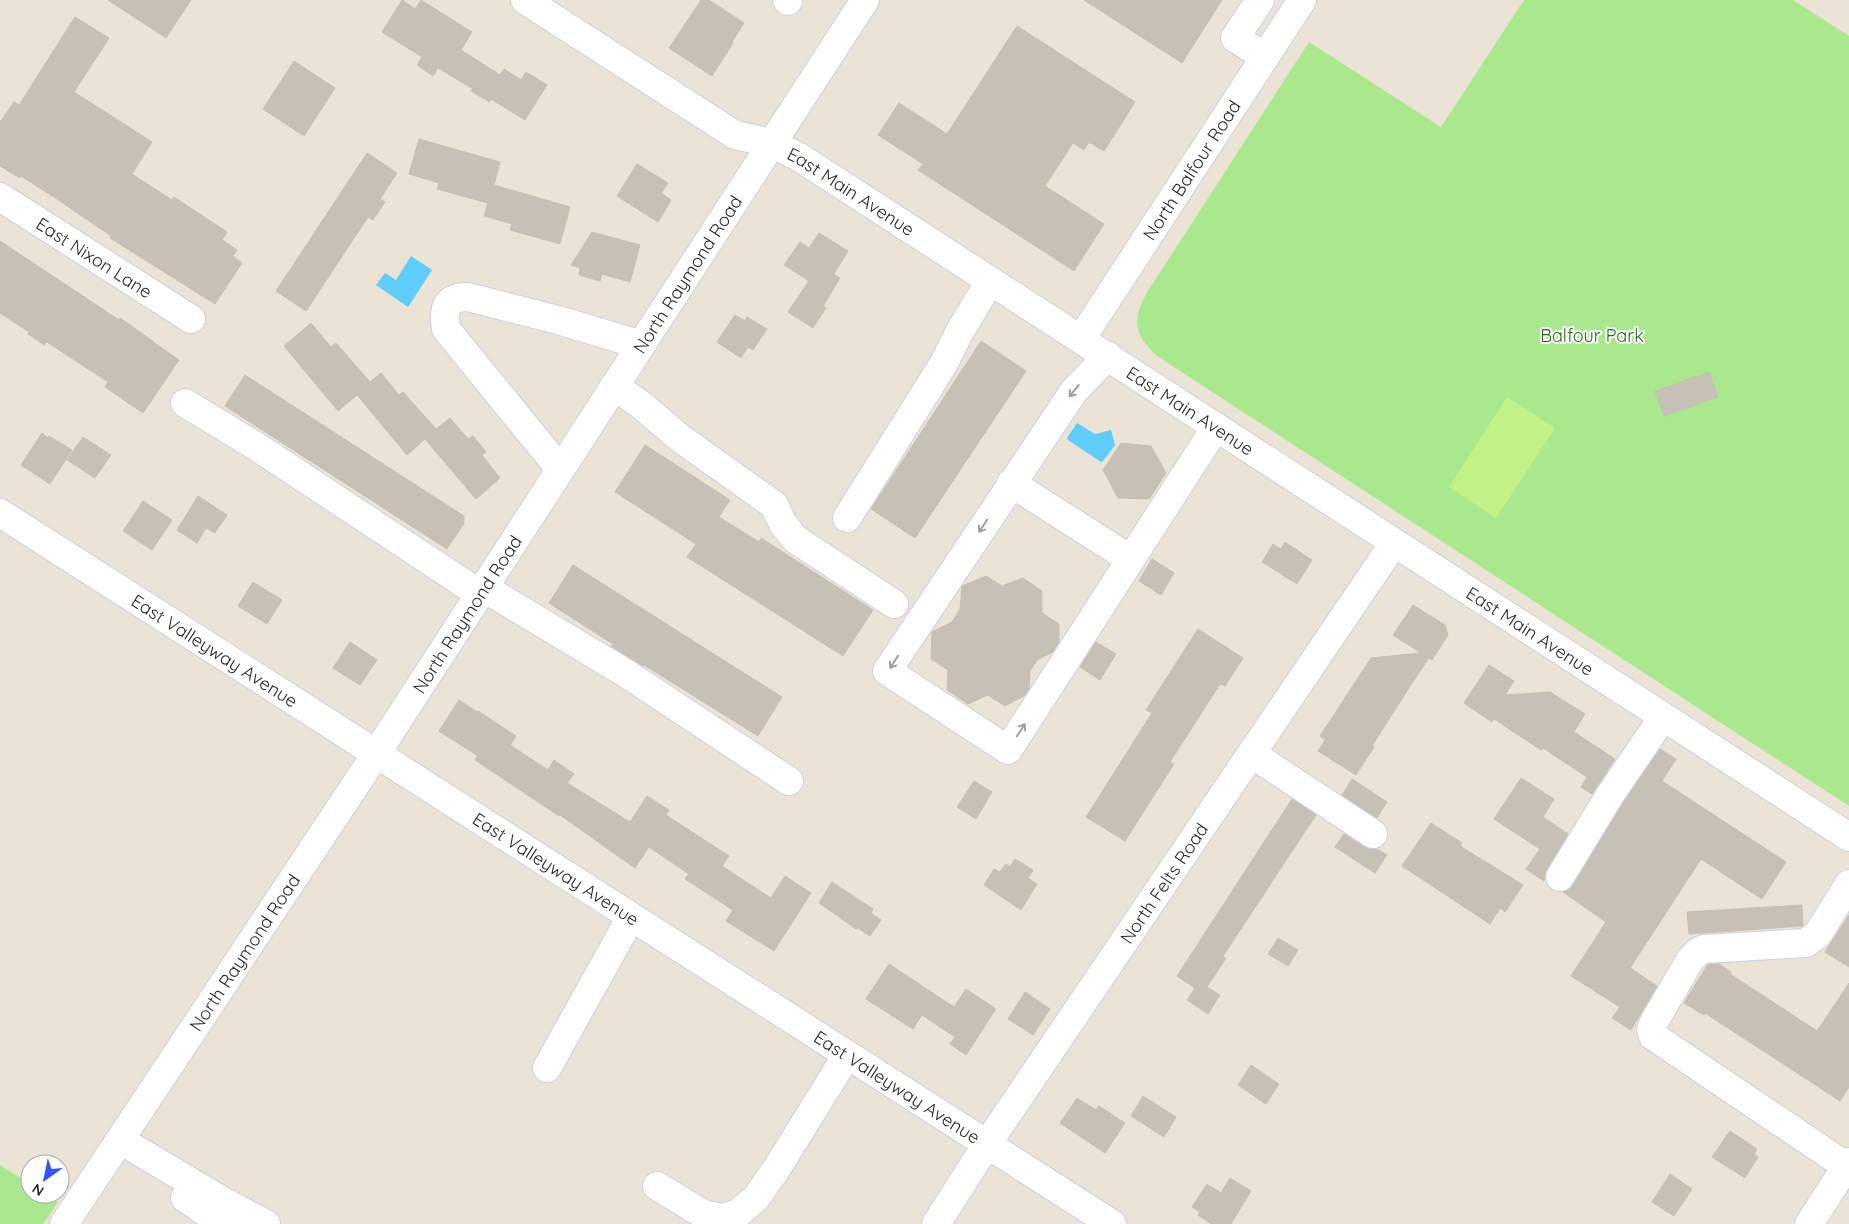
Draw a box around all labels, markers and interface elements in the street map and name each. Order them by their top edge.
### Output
street label: North Balfour Road [1137,95,1245,244]
street label: East Main Avenue [784,142,919,240]
street label: North Raymond Road [628,191,747,358]
street label: East Nixon Lane [32,212,157,303]
park label: Balfour Park [1540,324,1644,347]
street label: East Main Avenue [1122,361,1258,460]
one-way arrow [1069,385,1080,398]
one-way arrow [978,518,988,532]
street label: North Raymond Road [407,531,526,697]
street label: East Main Avenue [1462,581,1598,680]
street label: East Valleyway Avenue [127,589,302,712]
one-way arrow [889,654,899,668]
one-way arrow [1016,723,1026,737]
street label: East Valleyway Avenue [469,807,644,930]
street label: North Felts Road [1115,818,1213,948]
street label: North Raymond Road [184,869,305,1035]
street label: East Valleyway Avenue [810,1025,985,1148]
north arrow [20,1154,70,1204]
text: N [29,1180,47,1200]

